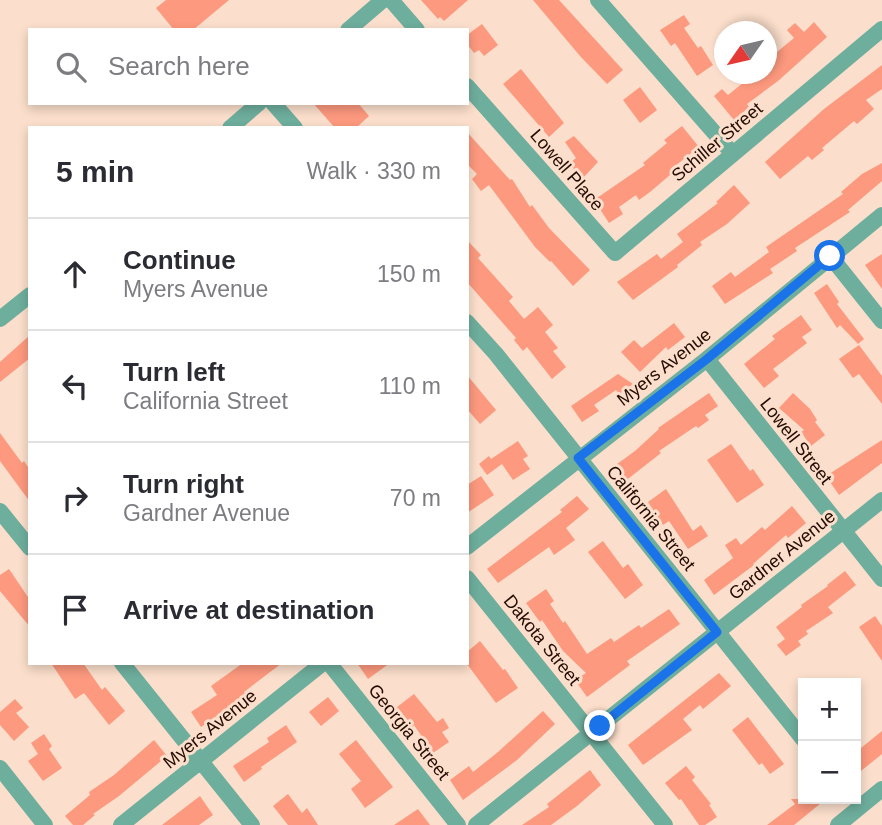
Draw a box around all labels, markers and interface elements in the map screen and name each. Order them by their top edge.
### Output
north arrow [714,21,777,84]
search box [28,28,469,105]
icon: search [52,48,90,86]
text: Search here [108,51,250,81]
street label: Schiller Street [668,98,766,186]
street label: Lowell Place [526,125,608,215]
text: 5 min [56,155,134,188]
text: Walk · 330 m [306,158,441,184]
route start [814,240,845,271]
text: Continue [123,245,236,275]
icon: ahead [56,255,94,293]
text: 150 m [377,261,441,287]
text: Myers Avenue [123,276,268,302]
street label: Myers Avenue [613,324,715,410]
text: Turn left [123,357,225,387]
icon: left [56,367,94,405]
text: 110 m [379,373,441,399]
text: California Street [123,388,288,414]
street label: Lowell Street [756,394,836,488]
street label: California Street [603,462,699,574]
text: Turn right [123,469,244,499]
icon: right [56,479,94,517]
text: 70 m [390,485,441,511]
text: Gardner Avenue [123,500,290,526]
street label: Gardner Avenue [725,506,839,604]
icon: arrive [56,591,94,629]
street label: Dakota Street [500,591,584,689]
text: Arrive at destination [123,595,374,625]
map controls [798,678,861,804]
button: + [798,678,861,741]
street label: Georgia Street [364,680,454,784]
street label: Myers Avenue [160,685,260,773]
route end [584,710,615,741]
button: − [798,741,861,804]

